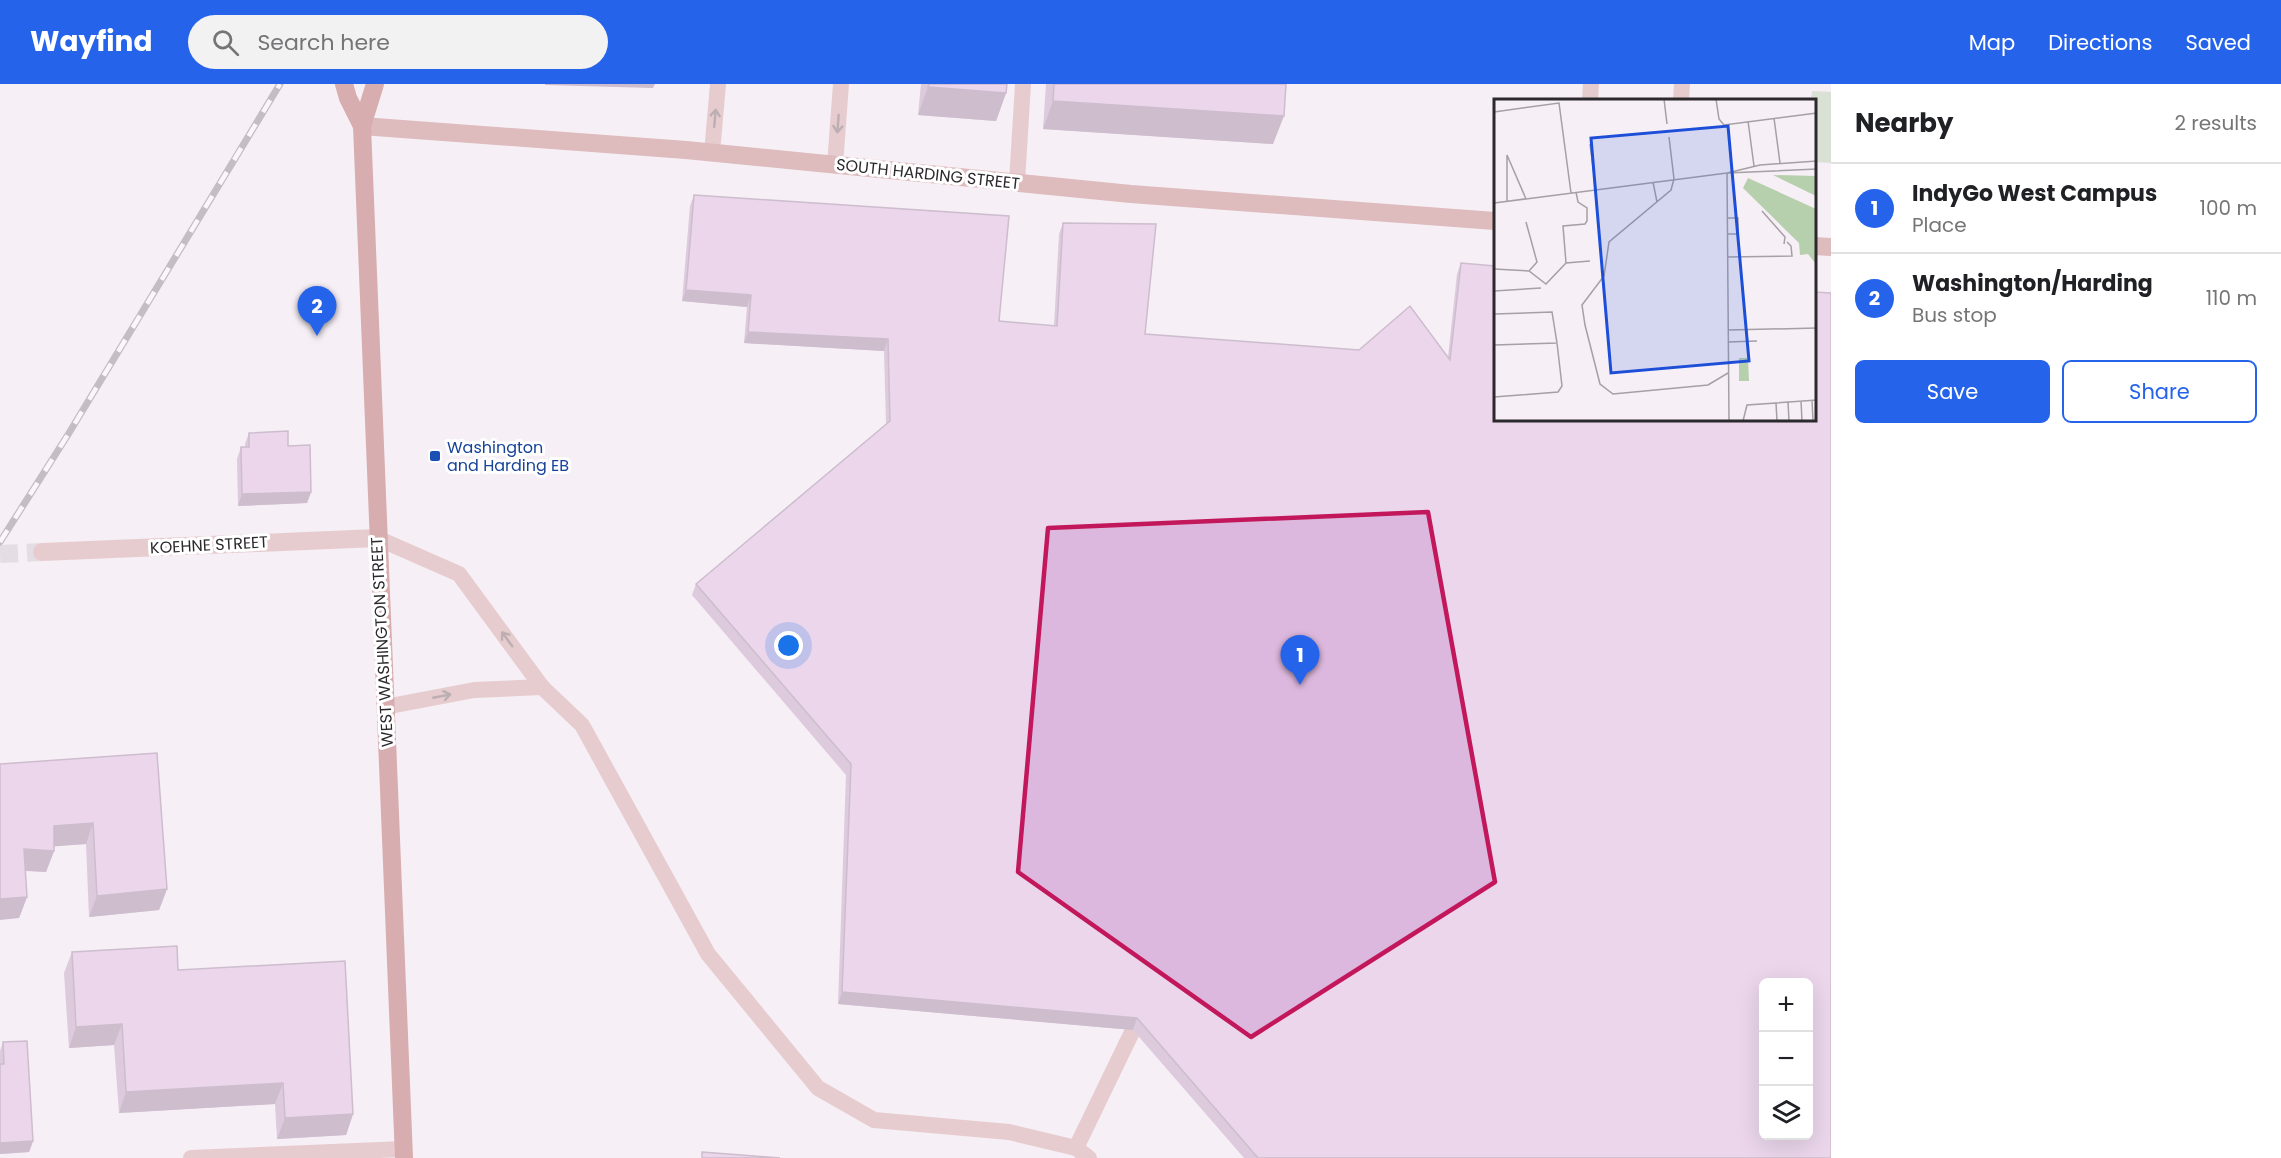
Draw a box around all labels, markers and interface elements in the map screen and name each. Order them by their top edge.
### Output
search box [188,15,608,69]
text: Wayfind [30,22,152,61]
icon: search [209,26,242,59]
text: Search here [257,27,390,58]
text: Map [1969,28,2015,57]
text: Directions [2048,28,2152,57]
text: Saved [2185,28,2251,57]
inset map [1494,99,1816,422]
text: Nearby [1855,105,1953,141]
one-way arrow [710,109,721,129]
text: 2 results [2174,109,2257,137]
one-way arrow [832,114,843,134]
street label: SOUTH HARDING STREET [835,153,1021,195]
text: IndyGo West Campus [1912,178,2157,209]
text: 1 [1871,194,1878,222]
text: 100 m [2200,194,2257,222]
text: Place [1912,211,1967,239]
text: Washington/Harding [1912,268,2153,299]
text: 2 [1869,284,1880,312]
text: 110 m [2206,284,2257,312]
pin: 2 [298,286,336,336]
text: Bus stop [1912,301,1997,329]
button: Save [1855,360,2050,423]
button: Share [2062,360,2257,423]
place label: Washington and Harding EB [447,436,569,477]
marker: Washington and Harding EB [428,449,442,463]
street label: KOEHNE STREET [149,530,269,560]
street label: WEST WASHINGTON STREET [365,536,399,748]
your location [774,631,803,660]
one-way arrow [501,632,513,648]
pin: 1 [1280,636,1320,685]
one-way arrow [432,690,452,701]
map controls [1759,978,1813,1140]
button: + [1759,978,1813,1032]
button: − [1759,1032,1813,1086]
button: layers [1759,1086,1813,1140]

